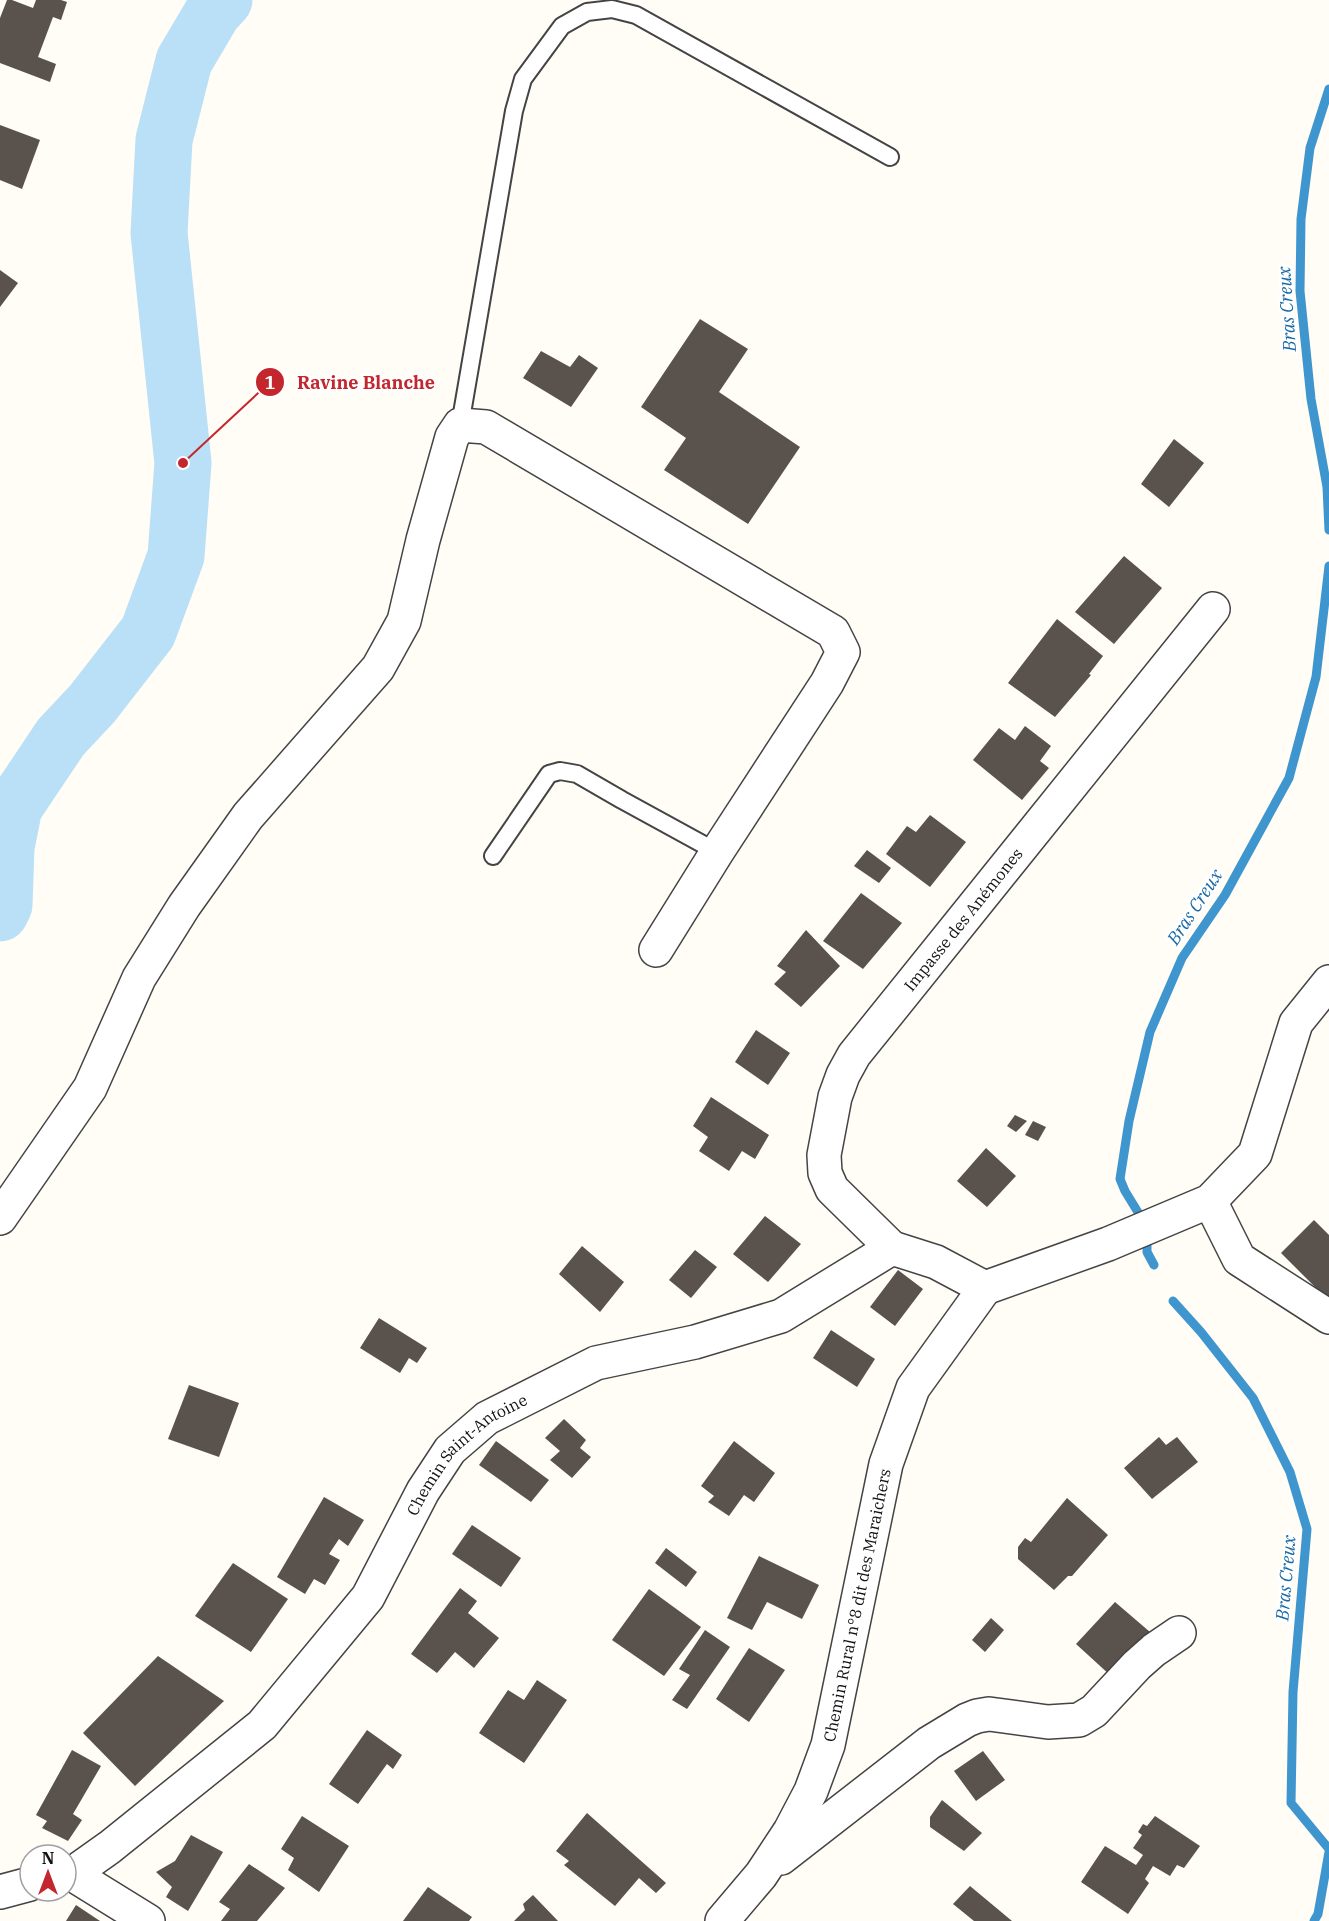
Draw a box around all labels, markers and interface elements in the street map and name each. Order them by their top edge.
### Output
water label: Bras Creux [1272,265,1301,354]
callout: Ravine Blanche [255,364,447,400]
text: 1 [265,371,276,394]
text: Ravine Blanche [297,371,435,394]
street label: Impasse des Anémones [900,844,1027,995]
water label: Bras Creux [1161,864,1228,950]
street label: Chemin Saint-Antoine [402,1389,530,1519]
street label: Chemin Rural n°8 dit des Maraichers [819,1467,895,1744]
water label: Bras Creux [1270,1534,1301,1623]
north arrow [18,1843,78,1903]
text: N [42,1848,54,1868]

